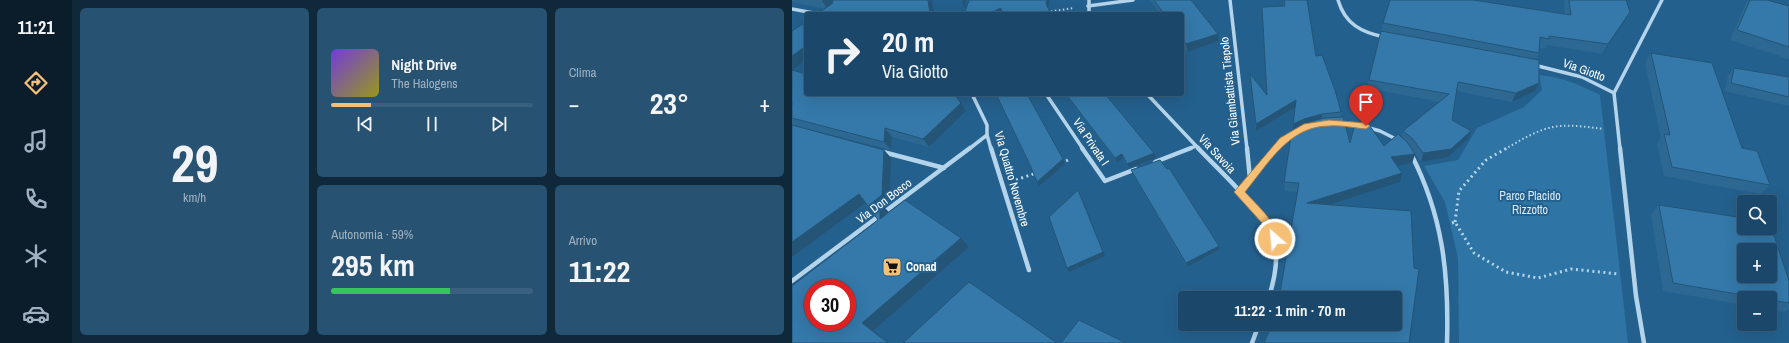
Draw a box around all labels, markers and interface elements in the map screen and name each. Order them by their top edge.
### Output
text: 11:21 [18,15,54,40]
text: 20 m [882,23,934,61]
icon: right [816,28,868,80]
street label: Via Giambattista Tiepolo [1216,36,1244,146]
text: Night Drive [391,54,457,75]
street label: Via Giotto [1561,55,1607,85]
text: Via Giotto [882,59,948,84]
text: Clima [569,64,597,81]
icon: directions [22,69,50,97]
text: The Halogens [391,75,458,92]
text: 23° [650,83,689,123]
pin [1349,85,1383,126]
text: − [569,89,579,119]
text: + [759,89,770,119]
icon: arrive [1355,91,1377,113]
icon: previous [354,113,376,135]
icon: pause [421,113,443,135]
icon: next [488,113,510,135]
street label: Via Privata I [1069,115,1113,169]
icon: music [22,127,50,155]
text: 29 [171,128,218,198]
street label: Via Quattro Novembre [991,130,1033,228]
street label: Via Savoia [1195,131,1240,177]
street label: Via Don Bosco [853,175,915,227]
icon: phone [22,185,50,213]
park label: Parco Placido Rizzotto [1499,188,1561,218]
text: km/h [183,189,206,206]
map controls [1737,195,1777,331]
button: search [1737,195,1777,235]
position arrow [1254,218,1296,260]
text: Autonomia · 59% [331,226,413,243]
text: Arrivo [569,232,597,249]
icon: climate [22,242,50,270]
button: + [1737,243,1777,283]
text: 295 km [331,245,415,285]
text: 11:22 [569,251,630,291]
supermarket icon: Conad [881,256,903,278]
place label: Conad [906,259,937,275]
speed limit sign: 30 [804,279,856,331]
button: − [1737,291,1777,331]
icon: car [22,300,50,328]
text: 11:22 · 1 min · 70 m [1234,300,1346,321]

